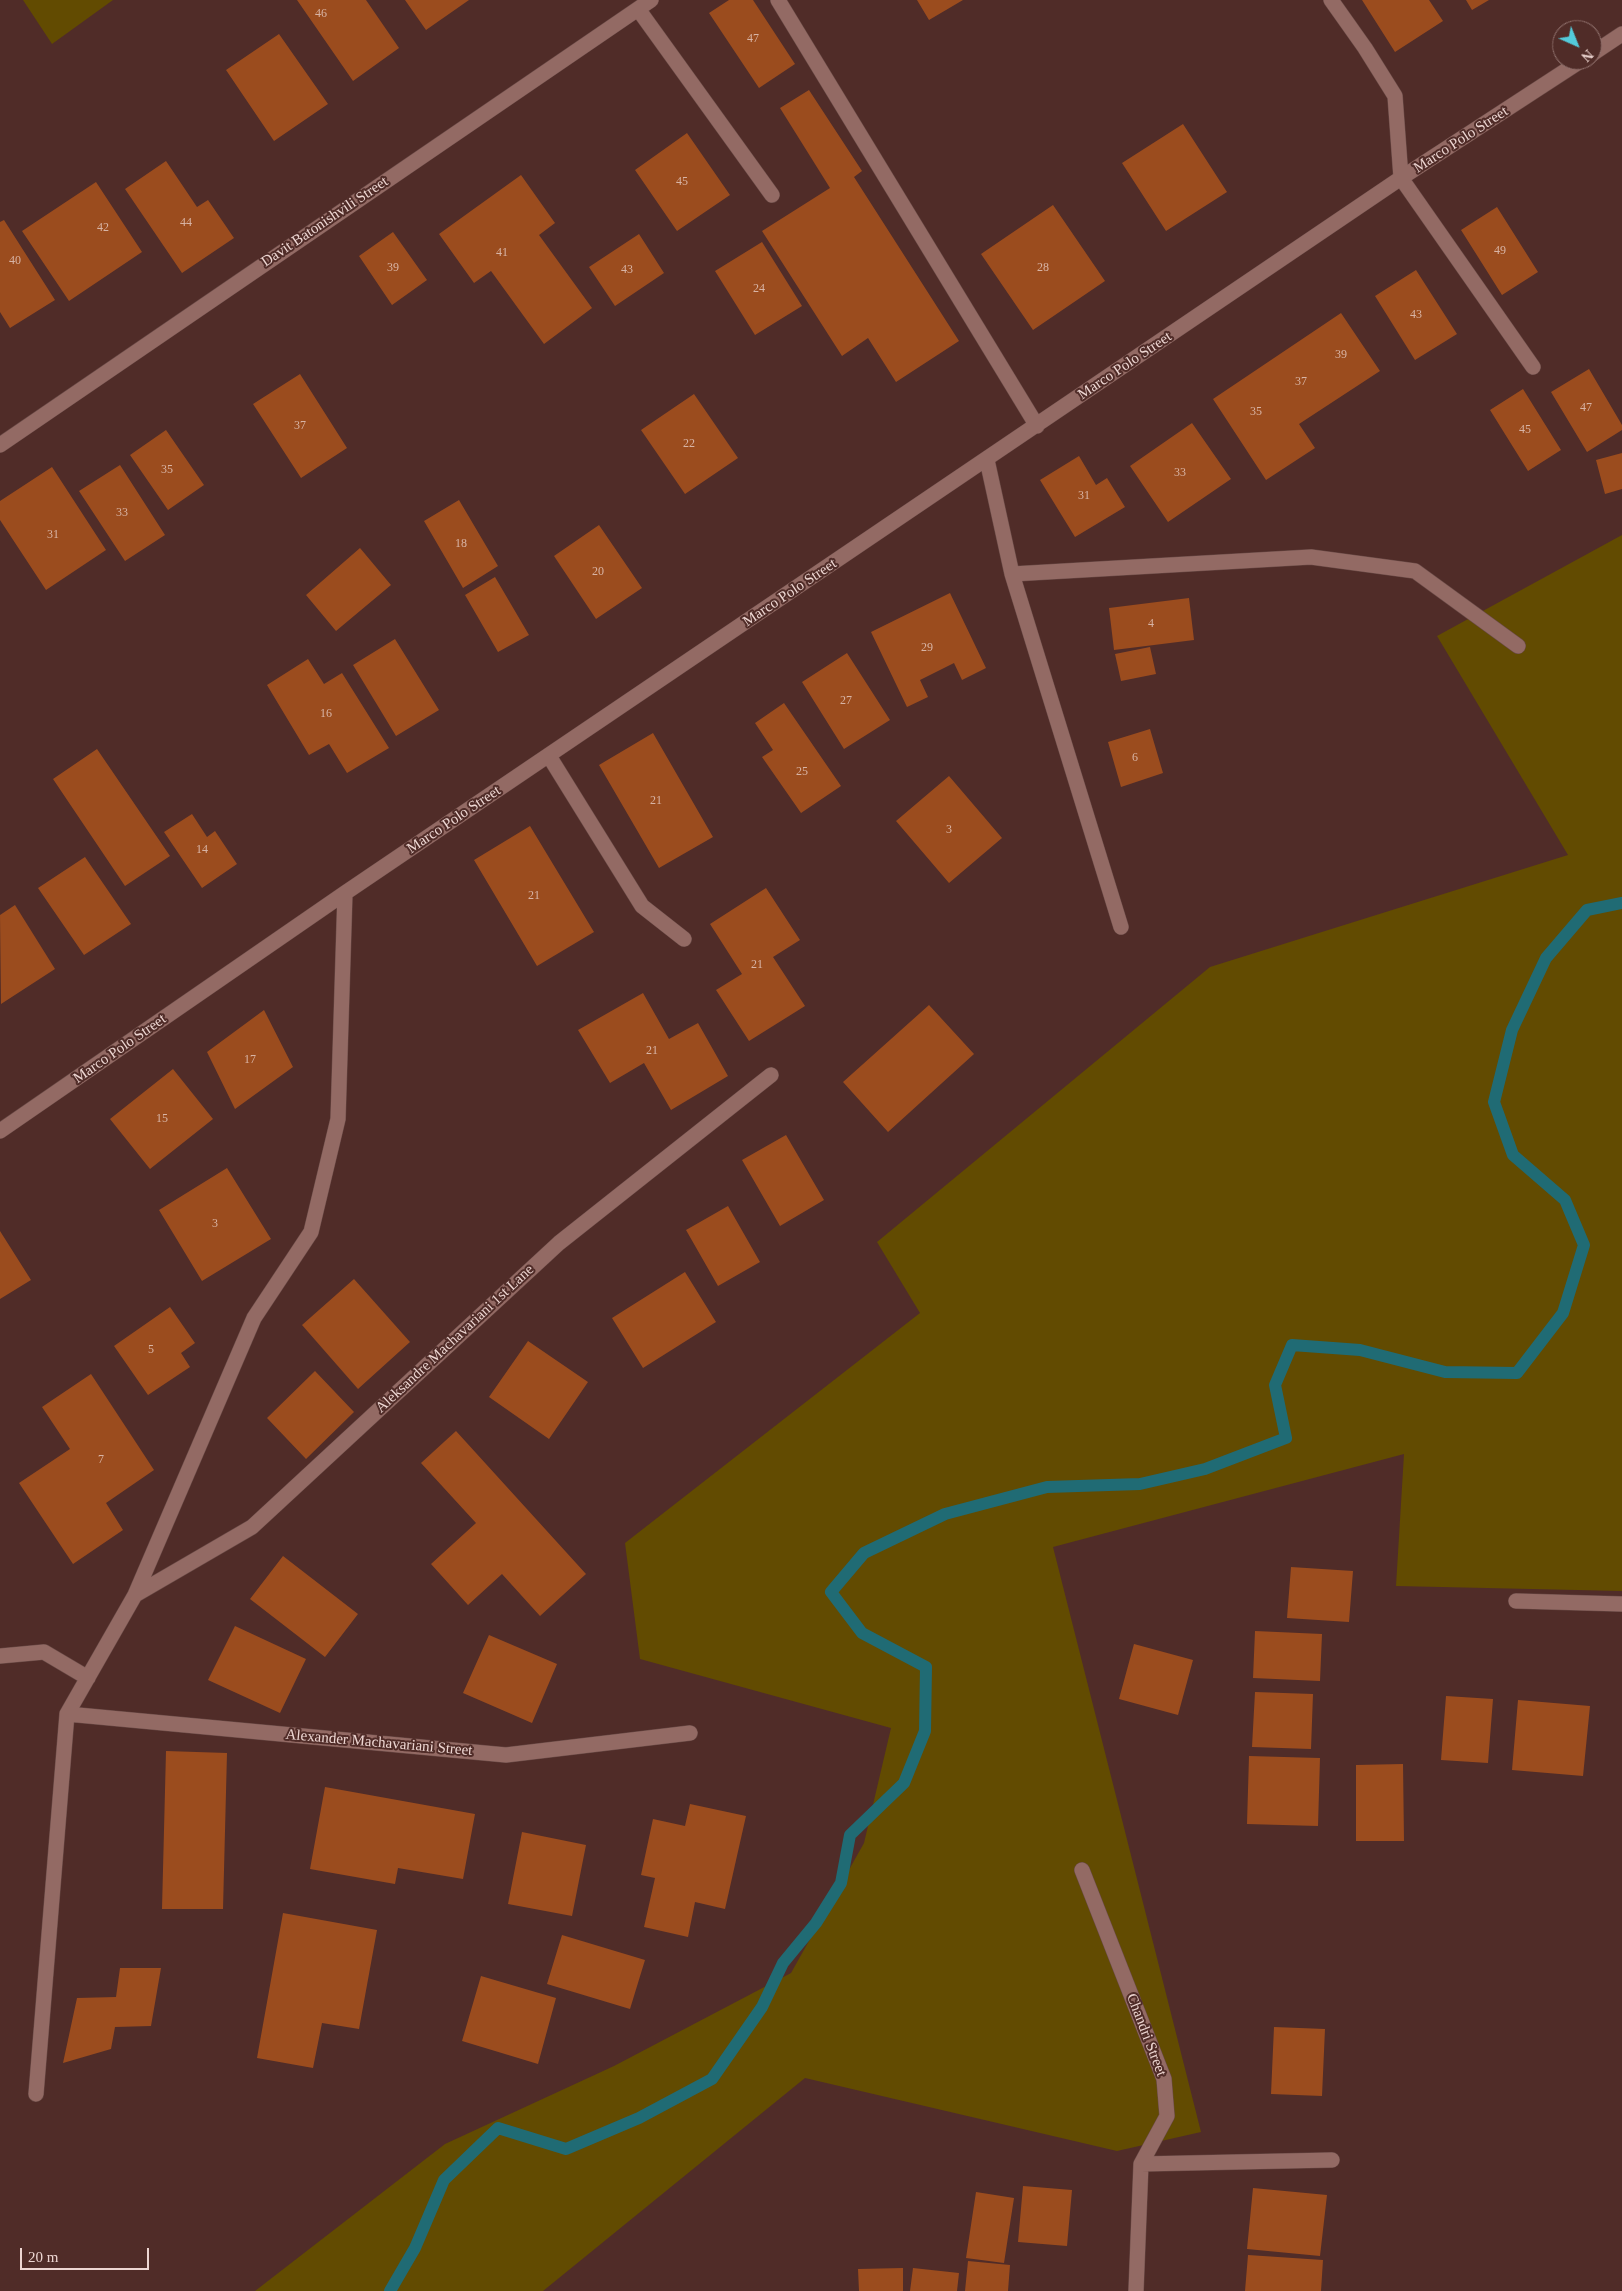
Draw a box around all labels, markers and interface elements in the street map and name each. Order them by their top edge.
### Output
house number: 46 [315,7,327,21]
north arrow [1552,20,1602,70]
house number: 47 [747,32,759,46]
text: N [1578,47,1596,64]
street label: Marco Polo Street [1410,103,1512,177]
street label: Davit Batonishvili Street [258,173,392,271]
house number: 45 [676,175,688,189]
house number: 44 [180,216,192,230]
house number: 42 [97,221,109,235]
house number: 49 [1494,244,1506,258]
house number: 41 [496,246,508,260]
house number: 40 [9,254,21,268]
house number: 39 [387,261,399,275]
house number: 28 [1037,261,1049,275]
house number: 43 [621,263,633,277]
house number: 24 [753,282,765,296]
house number: 43 [1410,308,1422,322]
street label: Marco Polo Street [1075,328,1175,404]
house number: 39 [1335,348,1347,362]
house number: 37 [1295,375,1307,389]
house number: 47 [1580,401,1592,415]
house number: 35 [1250,405,1262,419]
house number: 37 [294,419,306,433]
house number: 45 [1519,423,1531,437]
house number: 22 [683,437,695,451]
house number: 35 [161,463,173,477]
house number: 33 [1174,466,1186,480]
house number: 31 [1078,489,1090,503]
house number: 33 [116,506,128,520]
house number: 31 [47,528,59,542]
house number: 18 [455,537,467,551]
street label: Marco Polo Street [740,555,840,631]
house number: 20 [592,565,604,579]
house number: 4 [1148,617,1154,631]
house number: 29 [921,641,933,655]
house number: 27 [840,694,852,708]
house number: 16 [320,707,332,721]
house number: 6 [1132,751,1138,765]
house number: 25 [796,765,808,779]
street label: Marco Polo Street [404,782,504,858]
house number: 21 [650,794,662,808]
house number: 3 [946,823,952,837]
house number: 14 [196,843,208,857]
house number: 21 [528,889,540,903]
house number: 21 [751,958,763,972]
street label: Marco Polo Street [70,1010,170,1088]
house number: 21 [646,1044,658,1058]
house number: 17 [244,1053,256,1067]
house number: 15 [156,1112,168,1126]
house number: 3 [212,1217,218,1231]
street label: Aleksandre Machavariani 1st Lane [372,1261,538,1417]
house number: 5 [148,1343,154,1357]
house number: 7 [98,1453,104,1467]
street label: Alexander Machavariani Street [285,1726,473,1760]
street label: Chandri Street [1122,1991,1170,2079]
scale bar [22,2238,151,2270]
text: 20 m [28,2249,58,2265]

